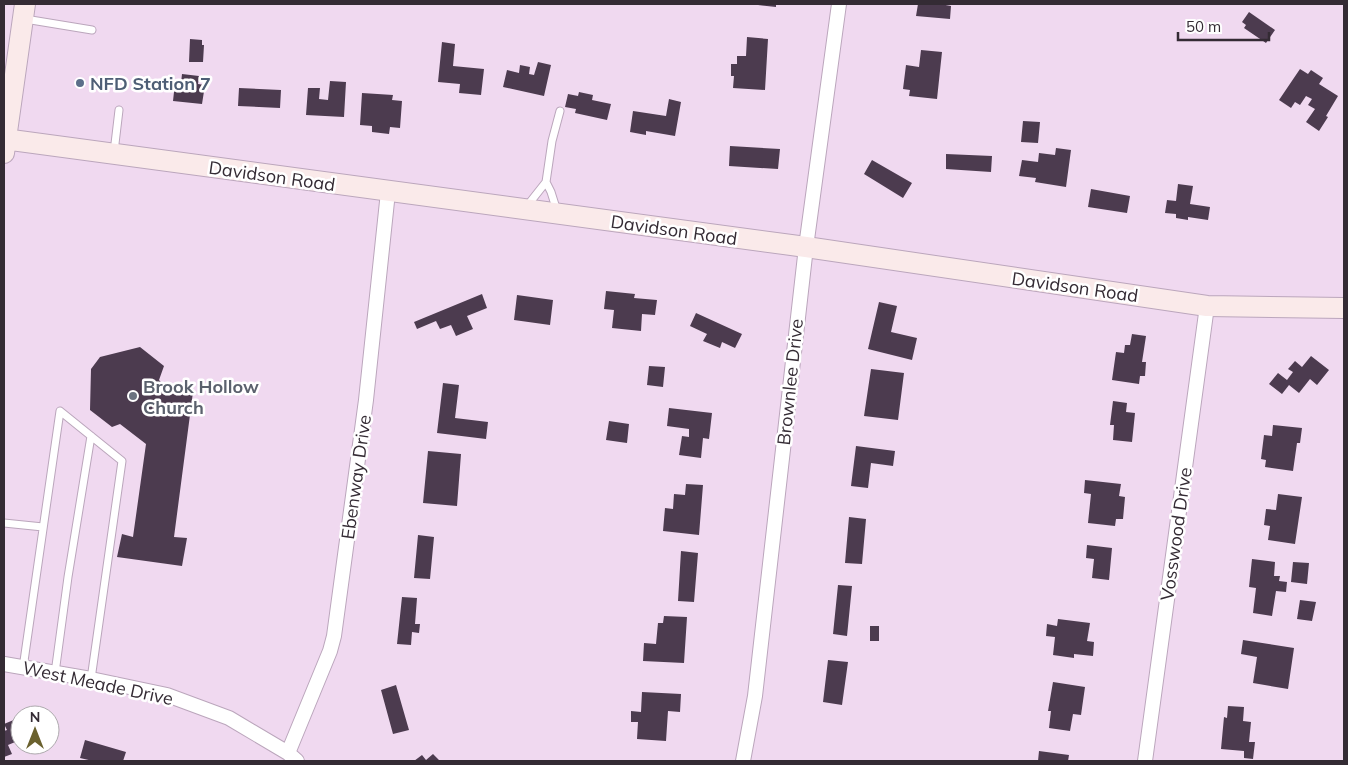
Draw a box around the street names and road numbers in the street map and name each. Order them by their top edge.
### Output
street label: Davidson Road [207,156,337,196]
street label: Davidson Road [609,210,739,250]
street label: Davidson Road [1010,267,1140,307]
street label: Brownlee Drive [772,318,808,446]
street label: Ebenway Drive [336,413,376,541]
street label: Vosswood Drive [1155,466,1197,602]
street label: West Meade Drive [21,656,175,710]

